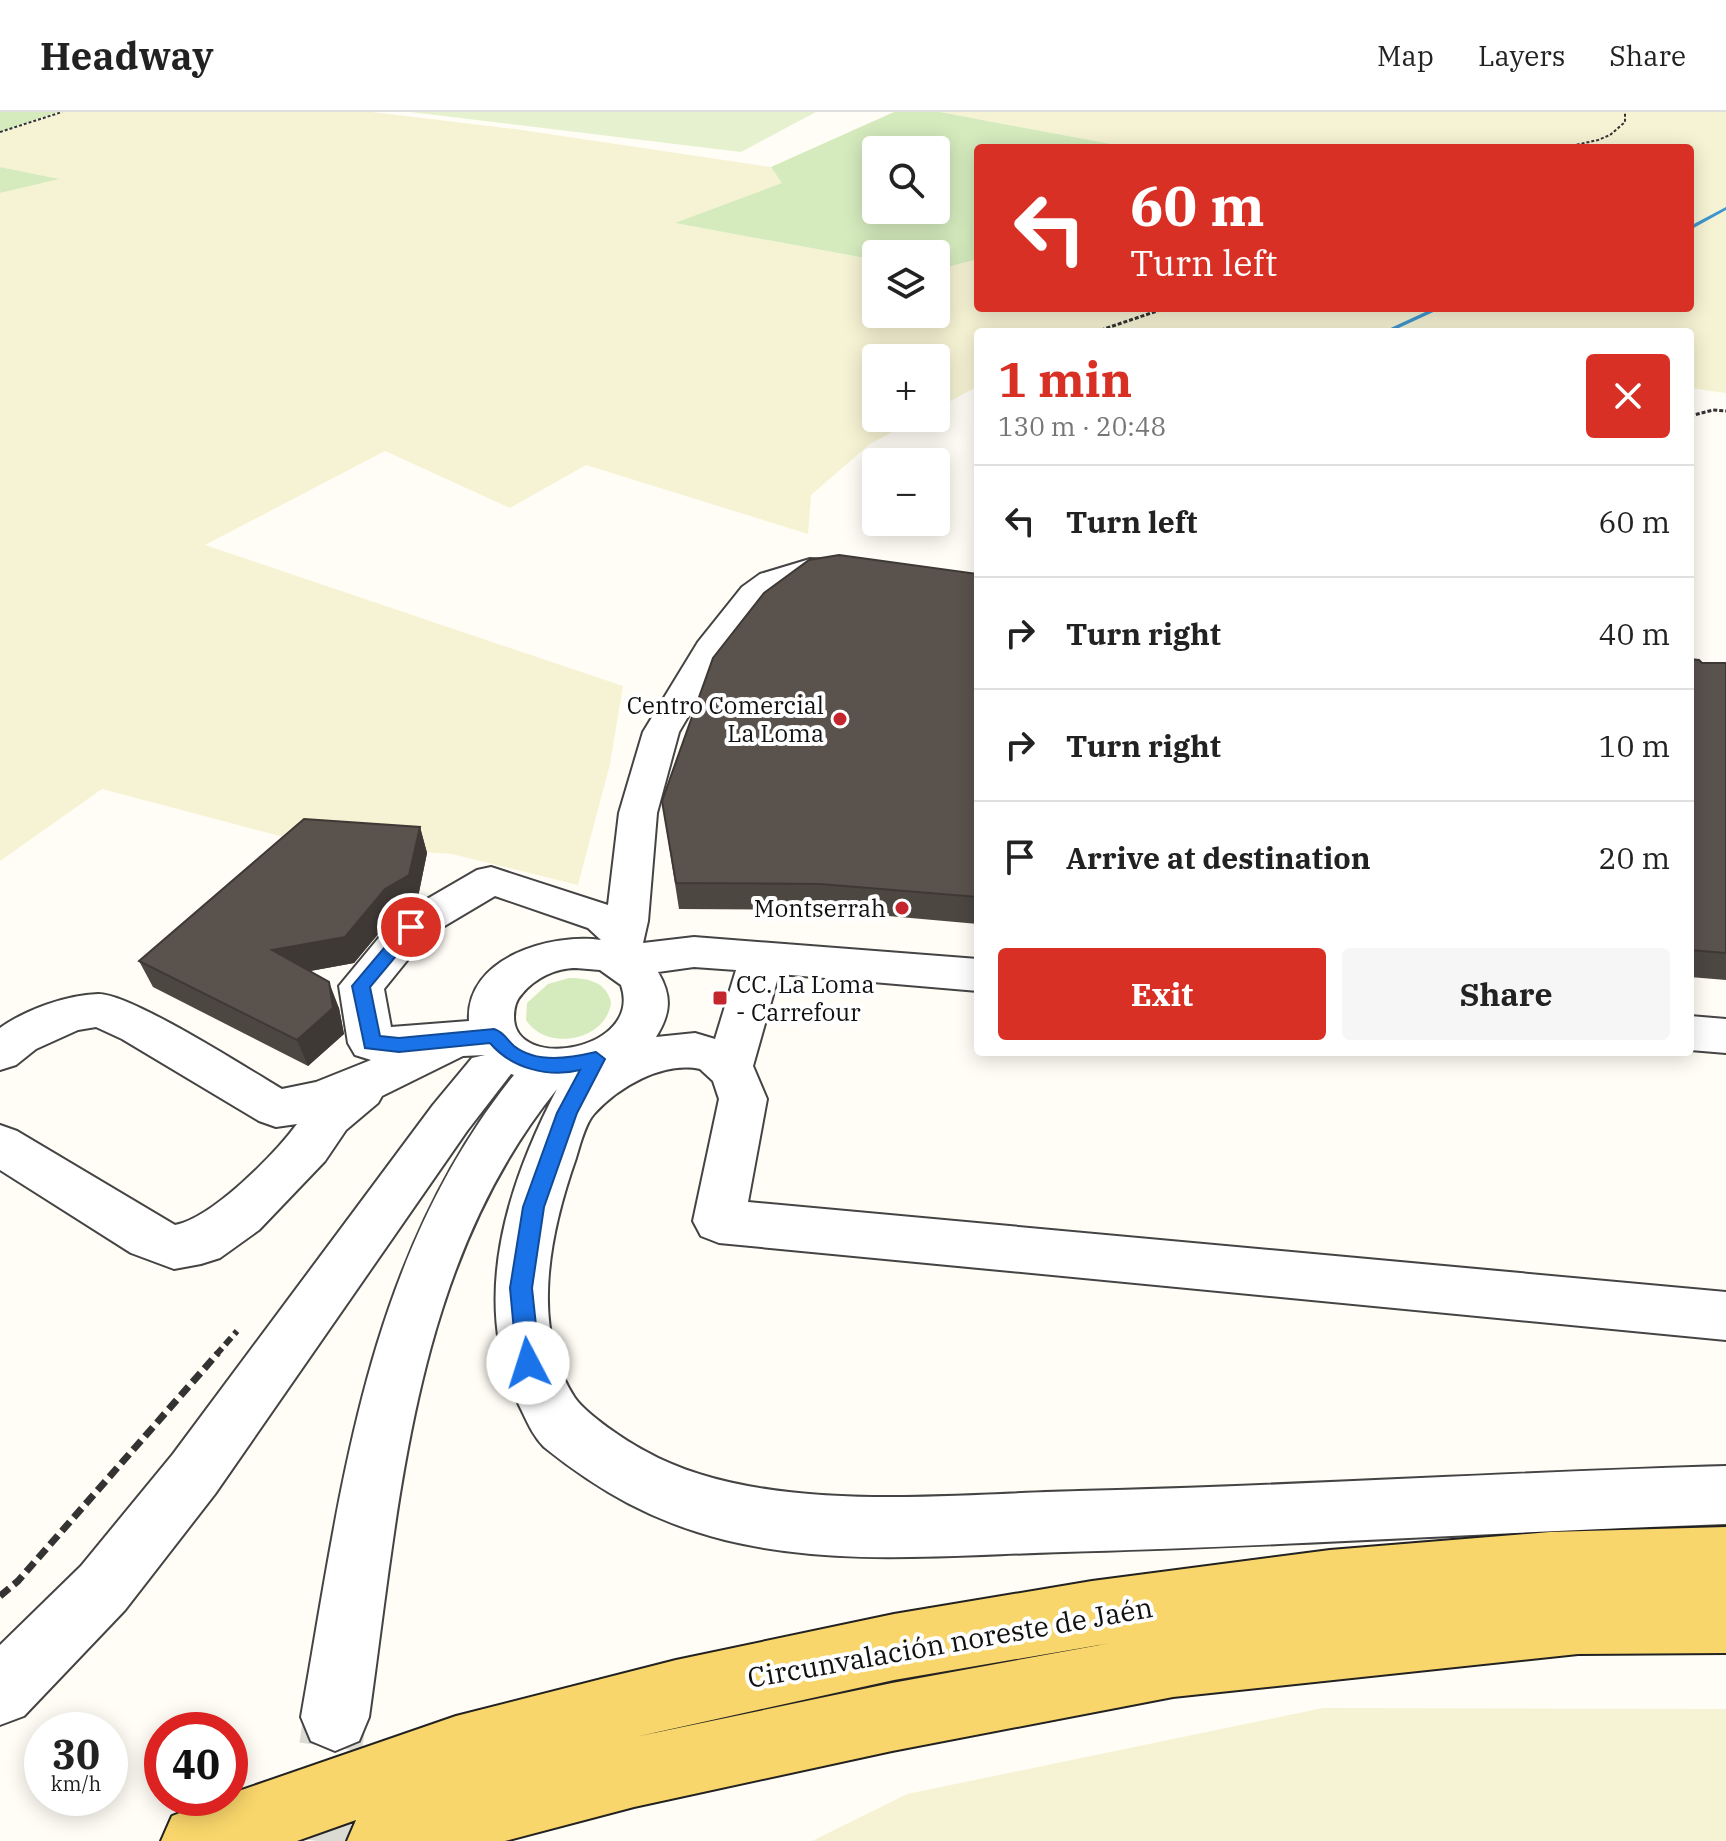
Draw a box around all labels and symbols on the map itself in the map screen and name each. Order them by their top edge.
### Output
place label: Centro Comercial La Loma [627,689,824,749]
marker: Centro Comercial La Loma [831,710,849,728]
place label: Montserrah [754,892,886,924]
pin [377,893,445,961]
marker: Montserrah [893,899,911,917]
place label: CC. La Loma - Carrefour [736,968,875,1028]
marker: CC. La Loma - Carrefour [711,989,729,1007]
position arrow [486,1321,570,1405]
street label: Circunvalación noreste de Jaén [744,1588,1156,1696]
speed limit sign: 40 [144,1712,248,1816]

